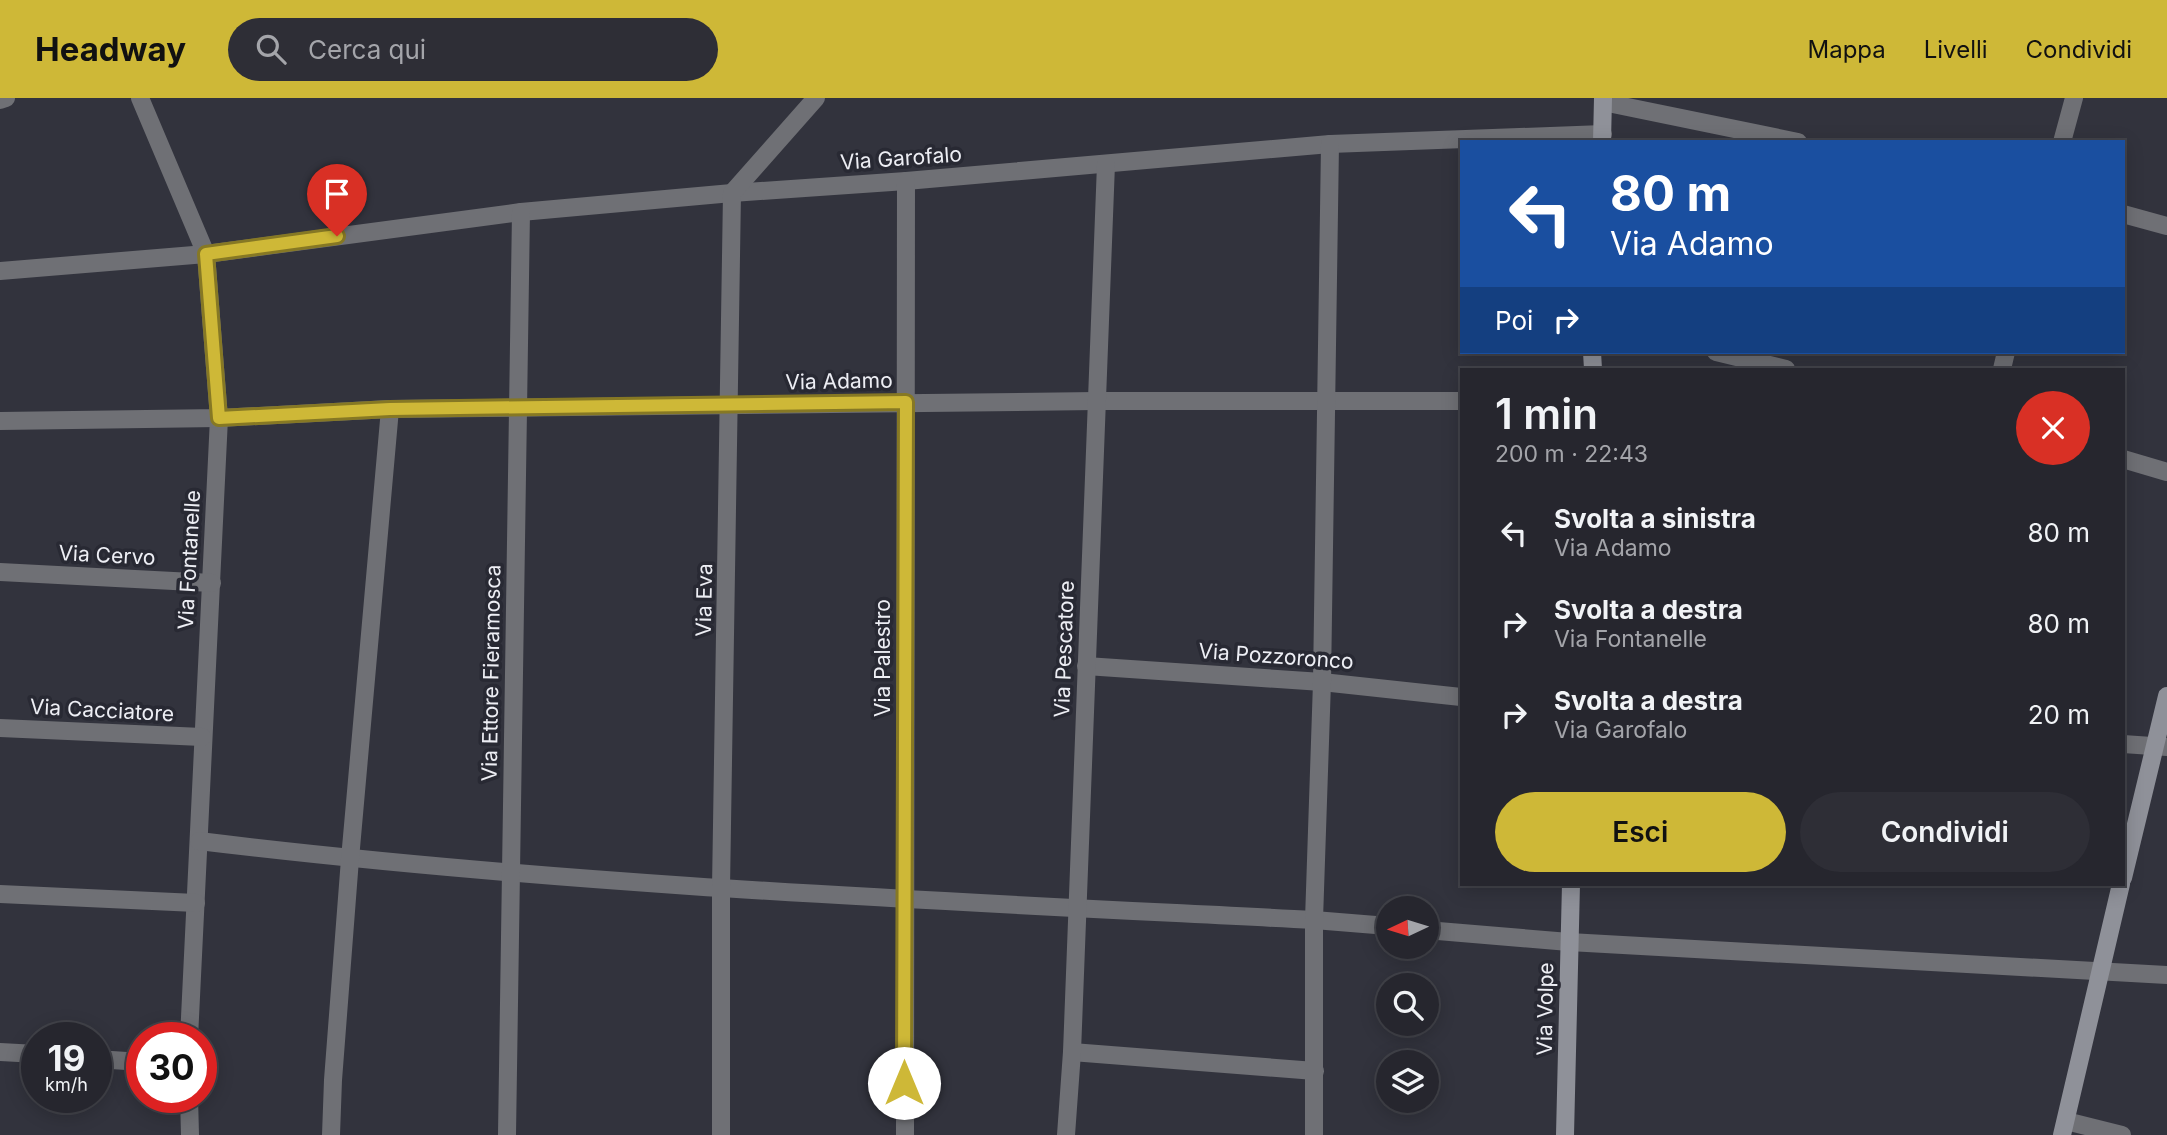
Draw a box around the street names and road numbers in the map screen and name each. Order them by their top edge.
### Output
street label: Via Garofalo [839,141,963,175]
street label: Via Adamo [785,368,893,394]
street label: Via Fontanelle [173,490,205,630]
street label: Via Cervo [58,540,156,570]
street label: Via Eva [691,563,717,637]
street label: Via Ettore Fieramosca [477,564,505,782]
street label: Via Pescatore [1049,580,1079,718]
street label: Via Palestro [870,599,895,717]
street label: Via Pozzoronco [1198,638,1354,674]
street label: Via Cacciatore [29,694,175,726]
street label: Via Volpe [1532,962,1558,1056]

